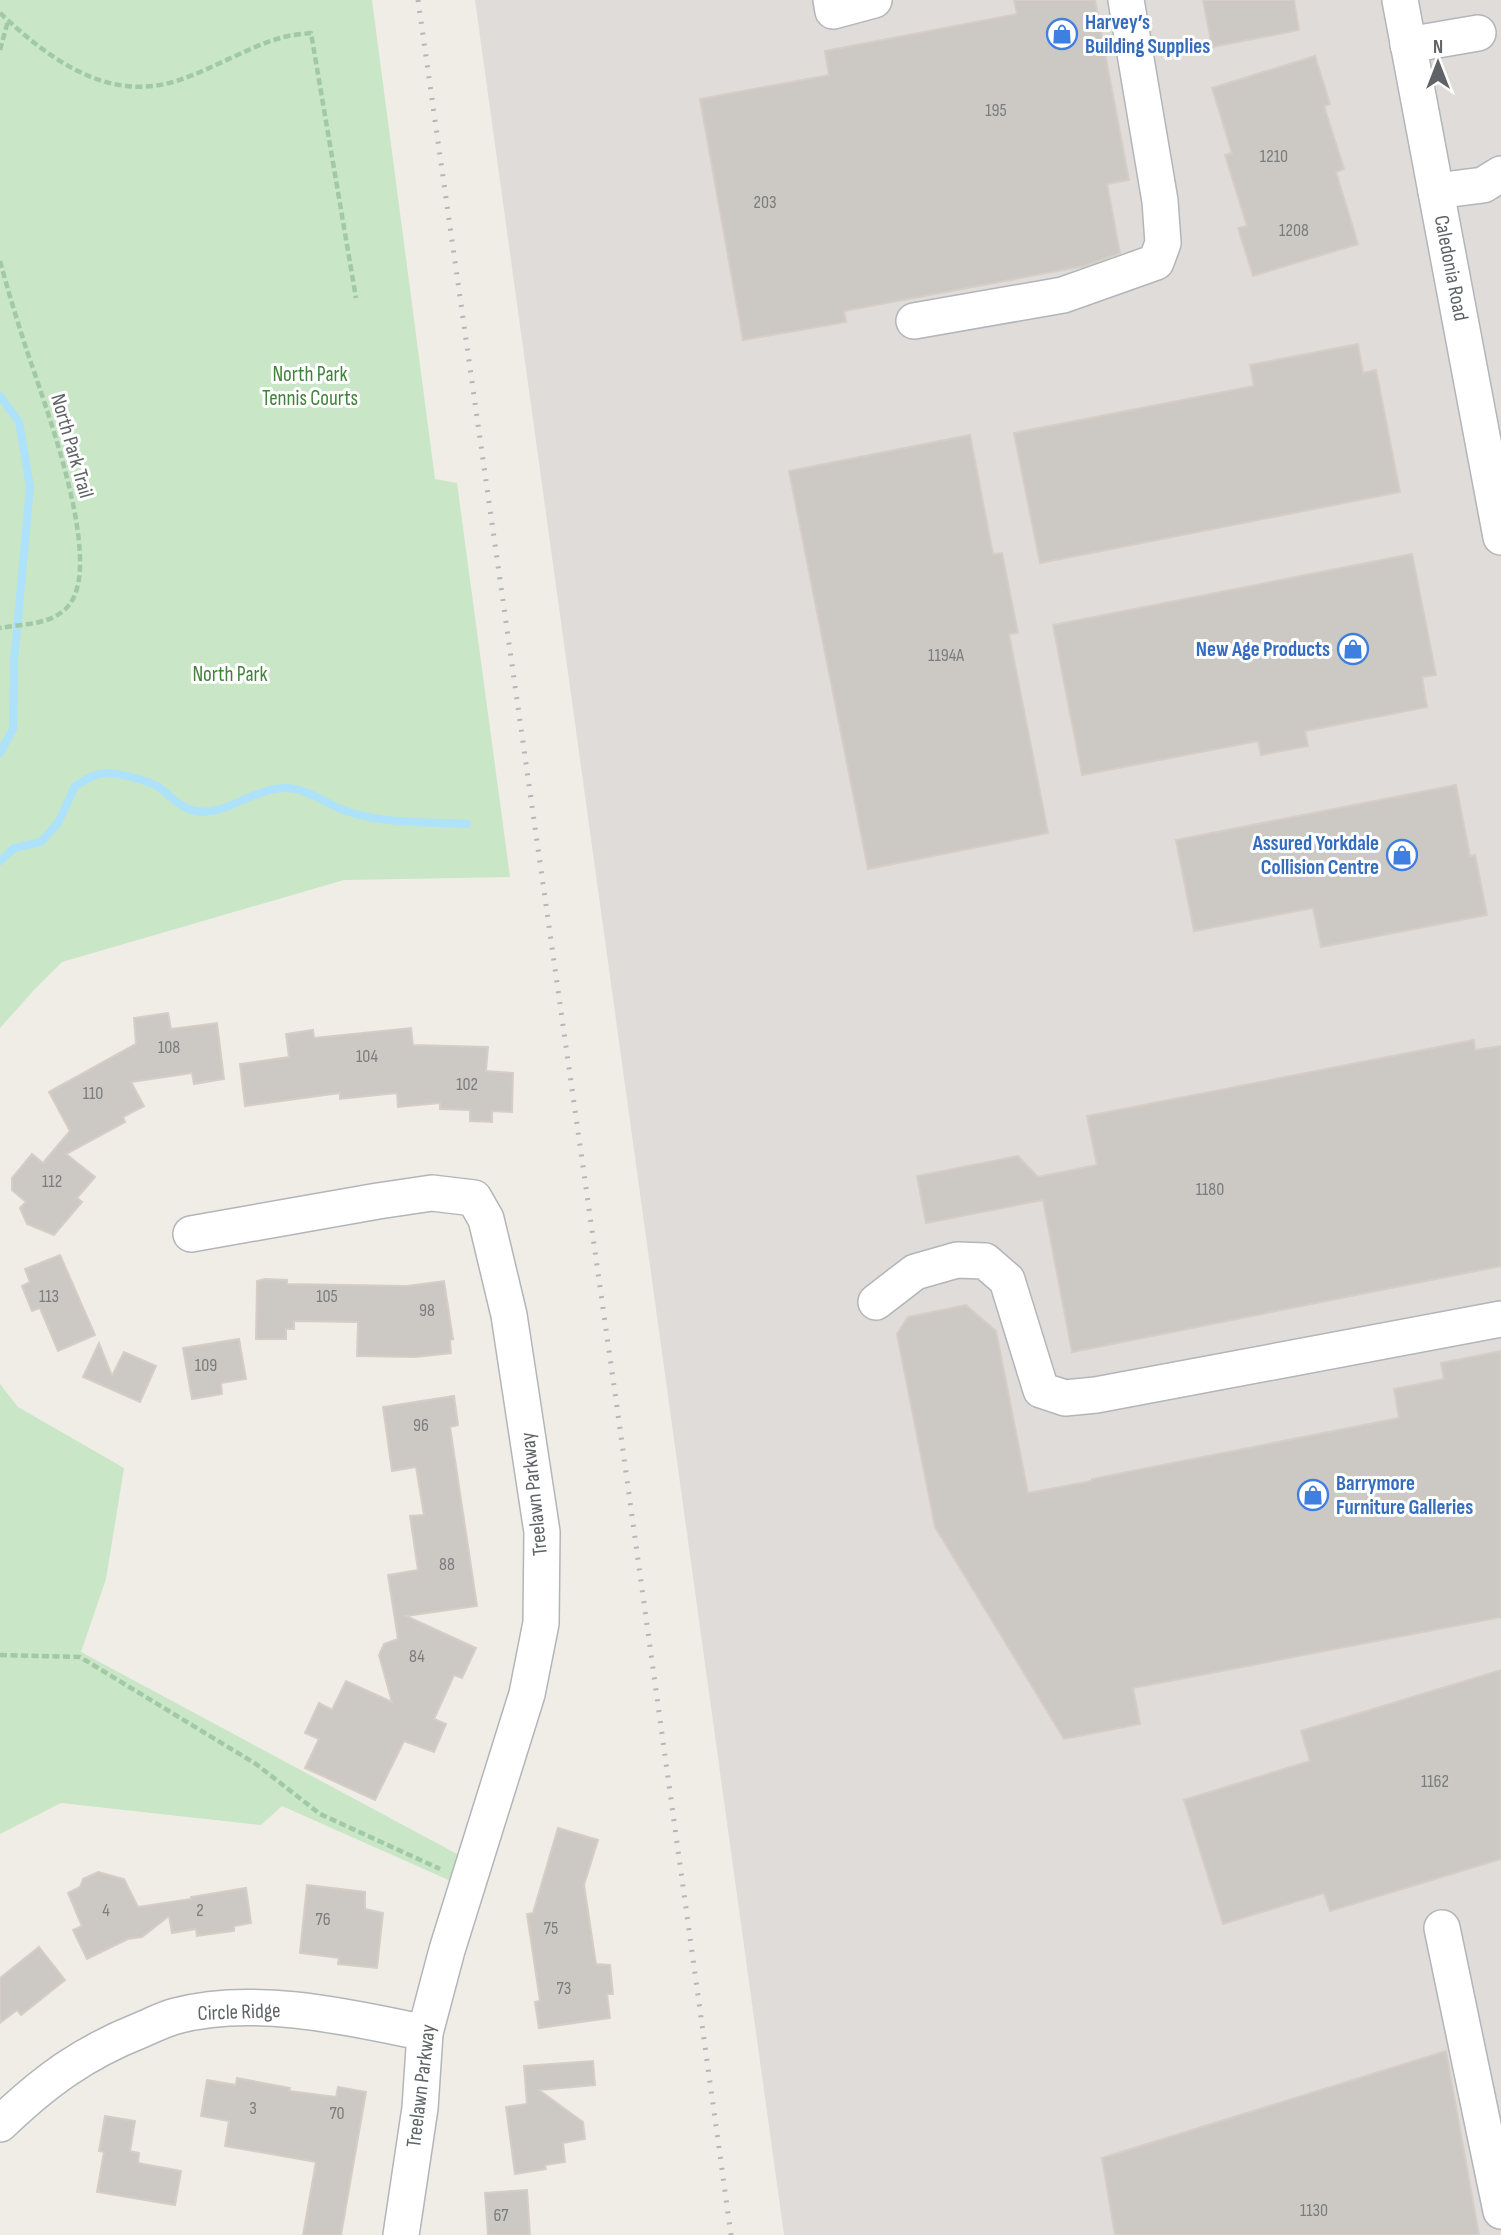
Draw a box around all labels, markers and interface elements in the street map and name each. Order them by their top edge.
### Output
place label: Harvey’s Building Supplies [1085,10,1210,59]
shop icon: Harvey’s Building Supplies [1045,17,1079,51]
north arrow [1403,28,1473,98]
text: N [1433,36,1443,59]
house number: 195 [985,100,1007,121]
house number: 1210 [1260,146,1288,167]
house number: 203 [754,192,777,213]
street label: Caledonia Road [1429,213,1473,323]
house number: 1208 [1279,220,1309,241]
park label: North Park Tennis Courts [262,362,358,411]
street label: North Park Trail [45,391,99,501]
shop icon: New Age Products [1336,632,1370,666]
place label: New Age Products [1196,637,1330,662]
house number: 1194A [928,645,964,666]
park label: North Park [192,662,268,687]
place label: Assured Yorkdale Collision Centre [1252,831,1379,880]
shop icon: Assured Yorkdale Collision Centre [1385,838,1419,872]
house number: 108 [158,1037,180,1058]
house number: 104 [356,1046,378,1067]
house number: 102 [456,1074,478,1095]
house number: 110 [83,1083,103,1104]
house number: 112 [42,1171,62,1192]
house number: 1180 [1196,1179,1224,1200]
house number: 113 [39,1286,59,1307]
house number: 105 [316,1286,338,1307]
house number: 98 [419,1300,435,1321]
house number: 109 [195,1355,217,1376]
house number: 96 [413,1415,429,1436]
street label: Treelawn Parkway [515,1431,553,1557]
place label: Barrymore Furniture Galleries [1336,1471,1473,1520]
shop icon: Barrymore Furniture Galleries [1296,1478,1330,1512]
house number: 88 [439,1554,455,1575]
house number: 84 [409,1646,425,1667]
house number: 1162 [1421,1771,1449,1792]
house number: 4 [102,1900,110,1921]
house number: 2 [196,1900,204,1921]
house number: 76 [315,1909,331,1930]
house number: 75 [544,1918,558,1939]
house number: 73 [557,1978,571,1999]
street label: Circle Ridge [197,1998,281,2026]
street label: Treelawn Parkway [401,2023,441,2149]
house number: 3 [249,2098,257,2119]
house number: 70 [329,2103,345,2124]
house number: 1130 [1300,2200,1328,2221]
house number: 67 [493,2205,509,2226]

